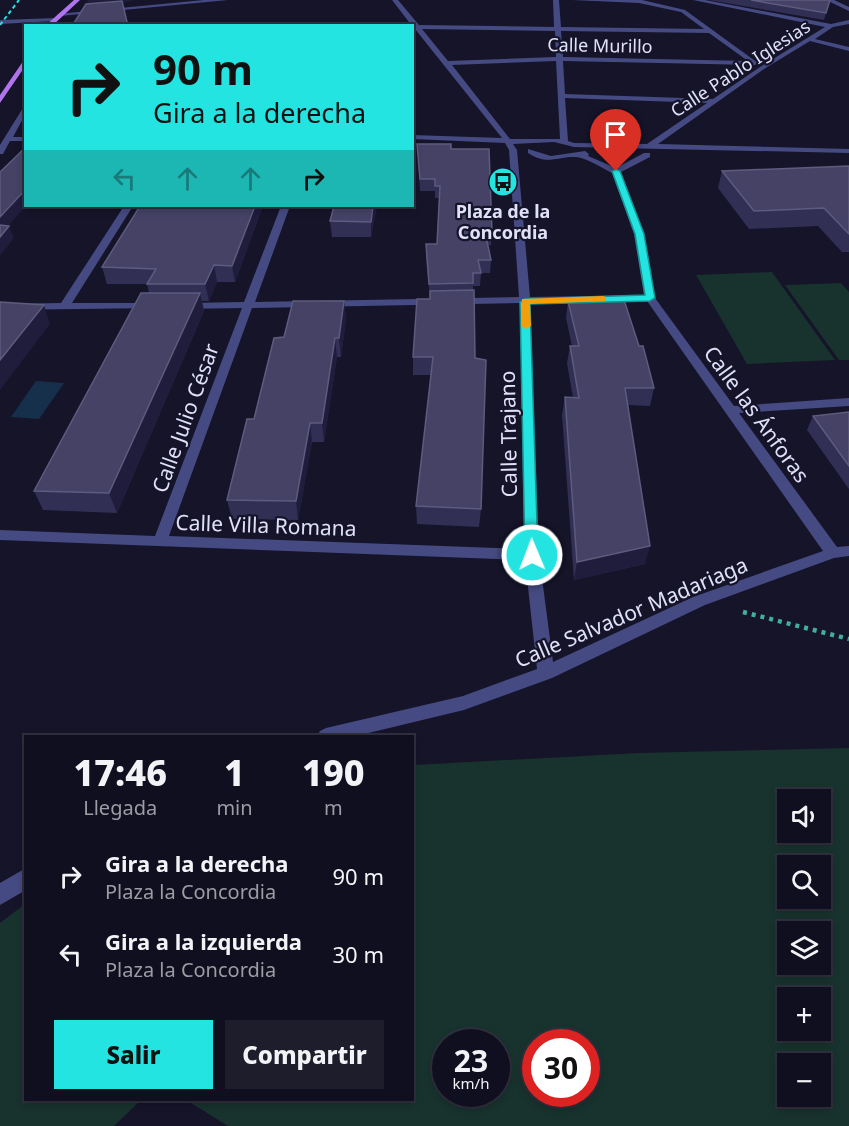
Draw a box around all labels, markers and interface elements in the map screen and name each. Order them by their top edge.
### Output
street label: Calle Pablo Iglesias [666,14,814,122]
street label: Calle Murillo [547,32,653,58]
text: 90 m [153,40,253,97]
icon: right [54,48,132,126]
text: Gira a la derecha [153,94,366,131]
pin [590,109,641,171]
icon: arrive [599,118,632,151]
icon: left [108,162,141,195]
icon: ahead [171,162,204,195]
icon: ahead [234,162,267,195]
icon: right [297,162,330,195]
bus stop icon: Plaza de la Concordia [487,166,519,198]
place label: Plaza de la Concordia [456,199,550,244]
street label: Calle Julio César [145,339,225,496]
street label: Calle las Ánforas [698,340,816,488]
street label: Calle Trajano [493,370,523,498]
street label: Calle Villa Romana [175,508,357,542]
position arrow [500,523,564,587]
street label: Calle Salvador Madariaga [510,550,752,674]
text: 17:46 [73,748,167,797]
text: 1 [224,748,245,797]
text: 190 [302,748,365,797]
map controls [777,789,831,1107]
button: sound [777,789,831,843]
text: Llegada [83,794,157,821]
text: min [216,794,253,821]
text: m [324,794,343,821]
text: Gira a la derecha [105,848,289,878]
button: search [777,855,831,909]
icon: right [54,860,87,893]
text: 90 m [333,861,384,891]
text: Plaza la Concordia [105,878,276,905]
button: layers [777,921,831,975]
text: Gira a la izquierda [105,926,302,956]
icon: left [54,938,87,971]
text: 30 m [333,939,384,969]
text: Plaza la Concordia [105,956,276,983]
button: + [777,987,831,1041]
button: Salir [54,1020,213,1089]
button: Compartir [225,1020,384,1089]
speed limit sign: 30 [522,1029,600,1107]
text: 23 [454,1040,488,1081]
button: − [777,1053,831,1107]
text: km/h [453,1073,489,1093]

